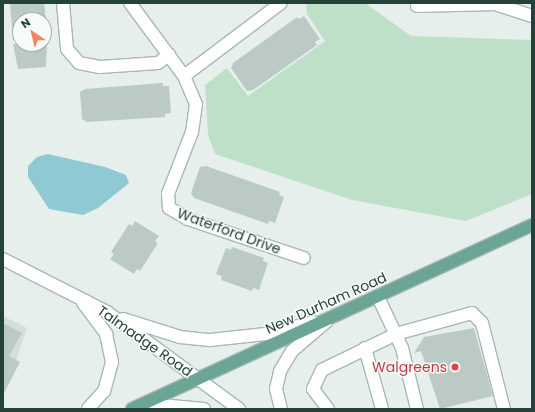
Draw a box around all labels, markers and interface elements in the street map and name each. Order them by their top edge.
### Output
north arrow [12,12,52,52]
text: N [18,14,34,32]
street label: Waterford Drive [175,204,283,258]
street label: New Durham Road [263,269,389,337]
street label: Talmadge Road [94,302,196,380]
place label: Walgreens [372,359,447,375]
marker: Walgreens [450,362,460,372]

